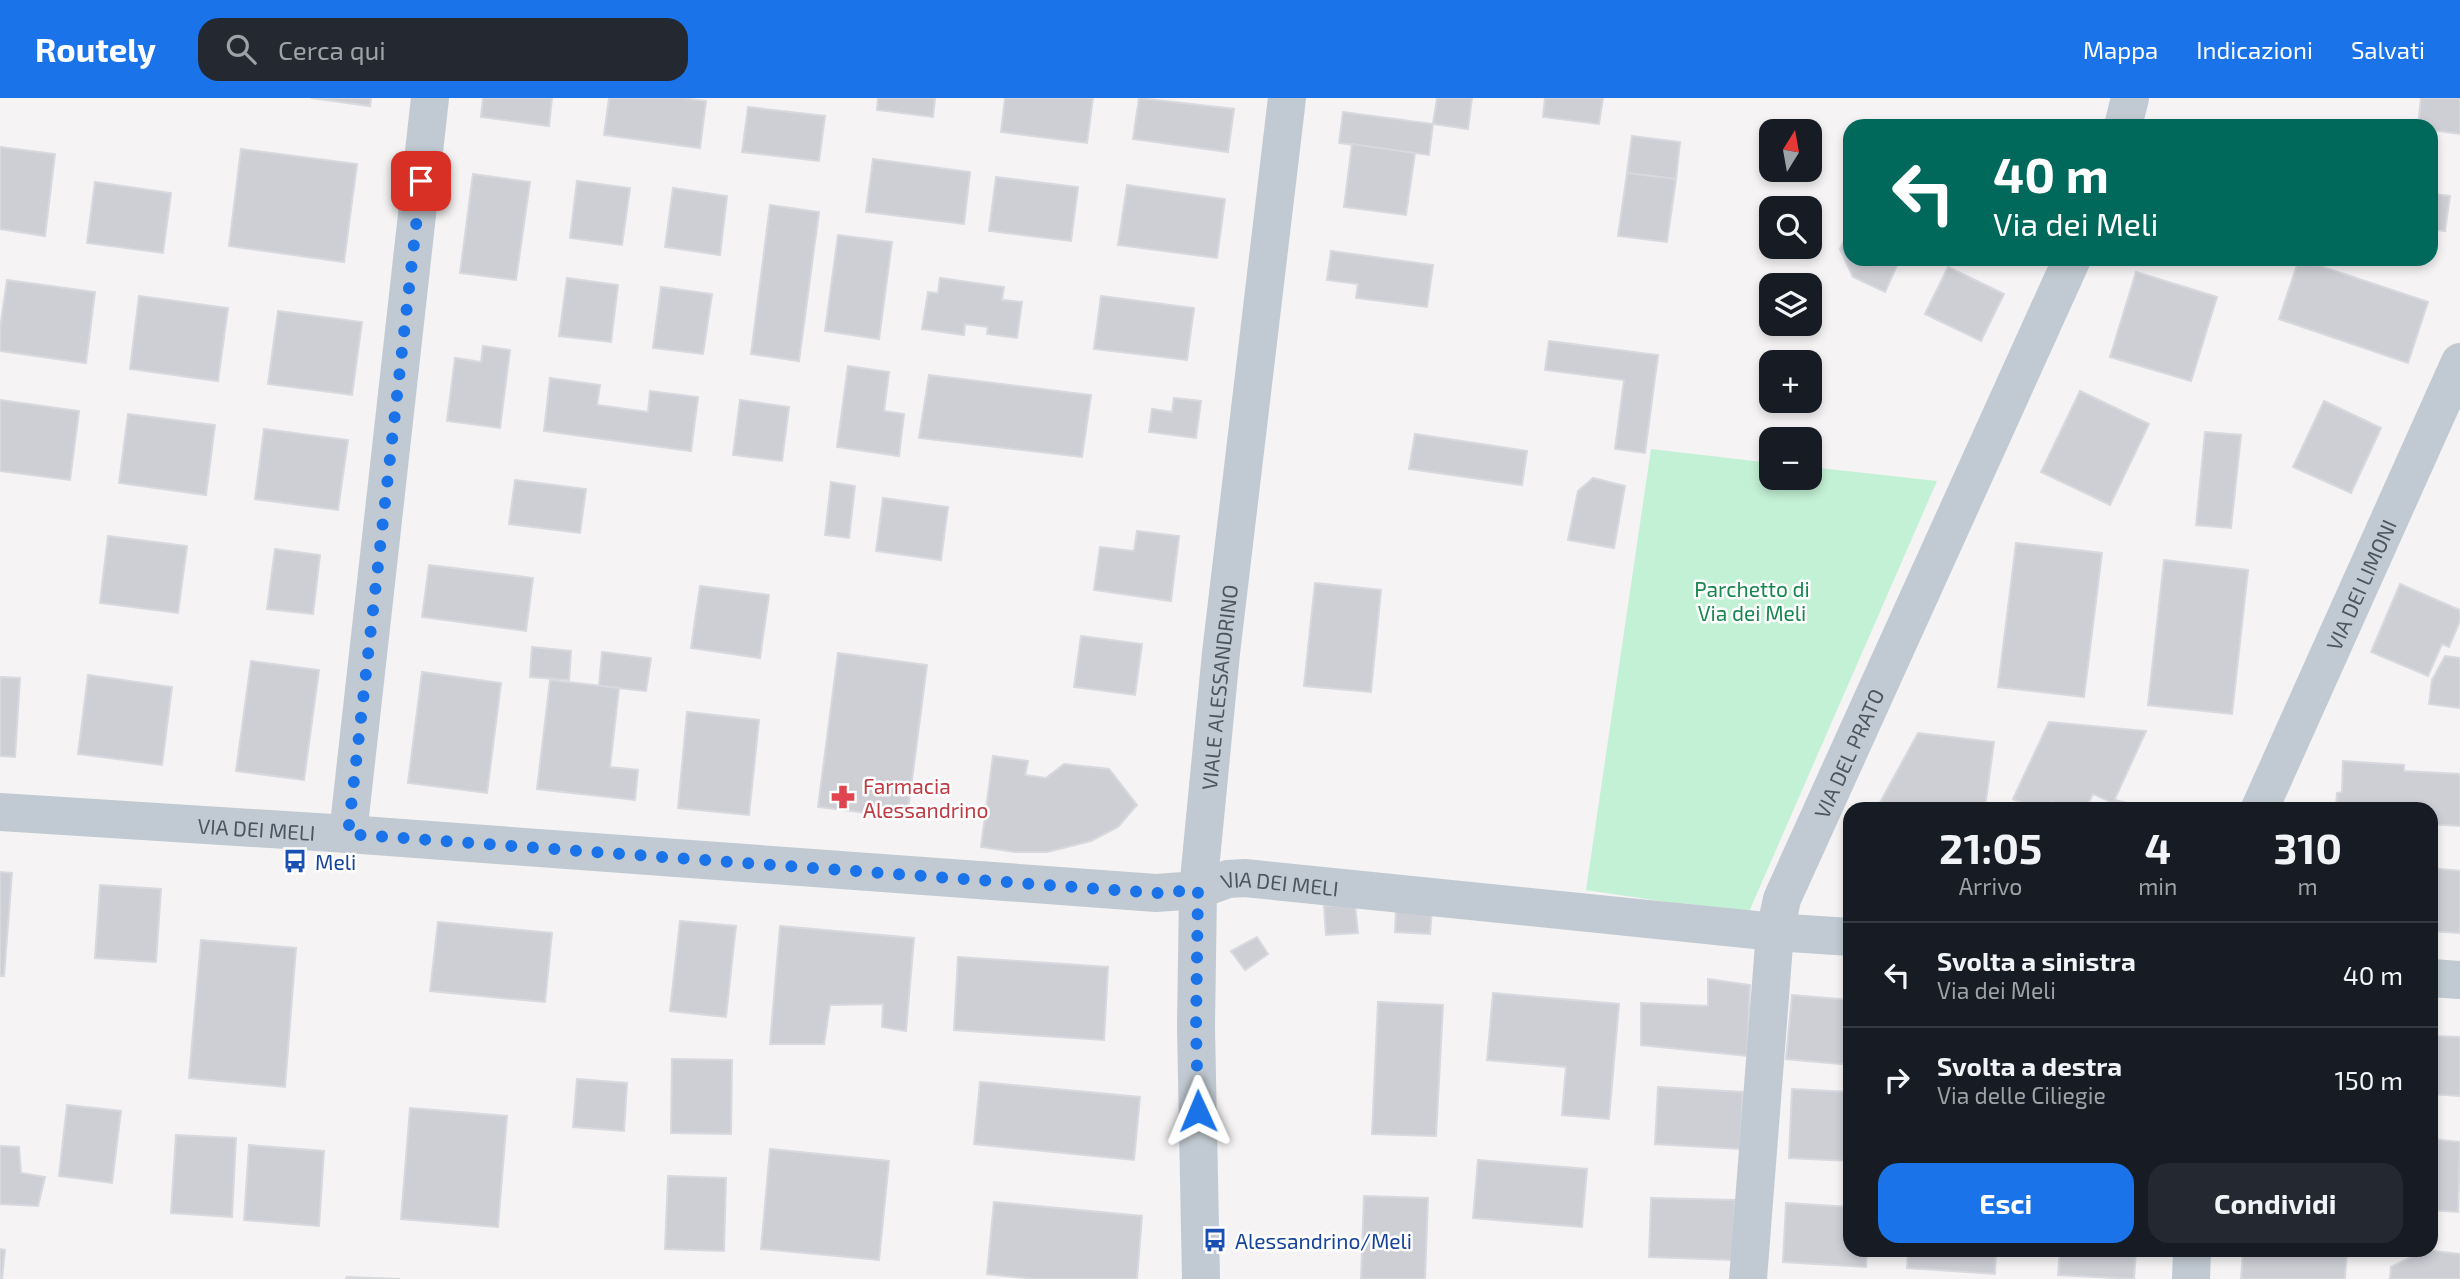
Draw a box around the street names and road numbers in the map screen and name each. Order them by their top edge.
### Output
street label: VIA DEI LIMONI [2320,515,2400,654]
street label: VIALE ALESSANDRINO [1195,583,1242,791]
street label: VIA DEL PRATO [1808,684,1888,822]
street label: VIA DEI MELI [197,812,316,844]
street label: VIA DEI MELI [1217,865,1340,900]

